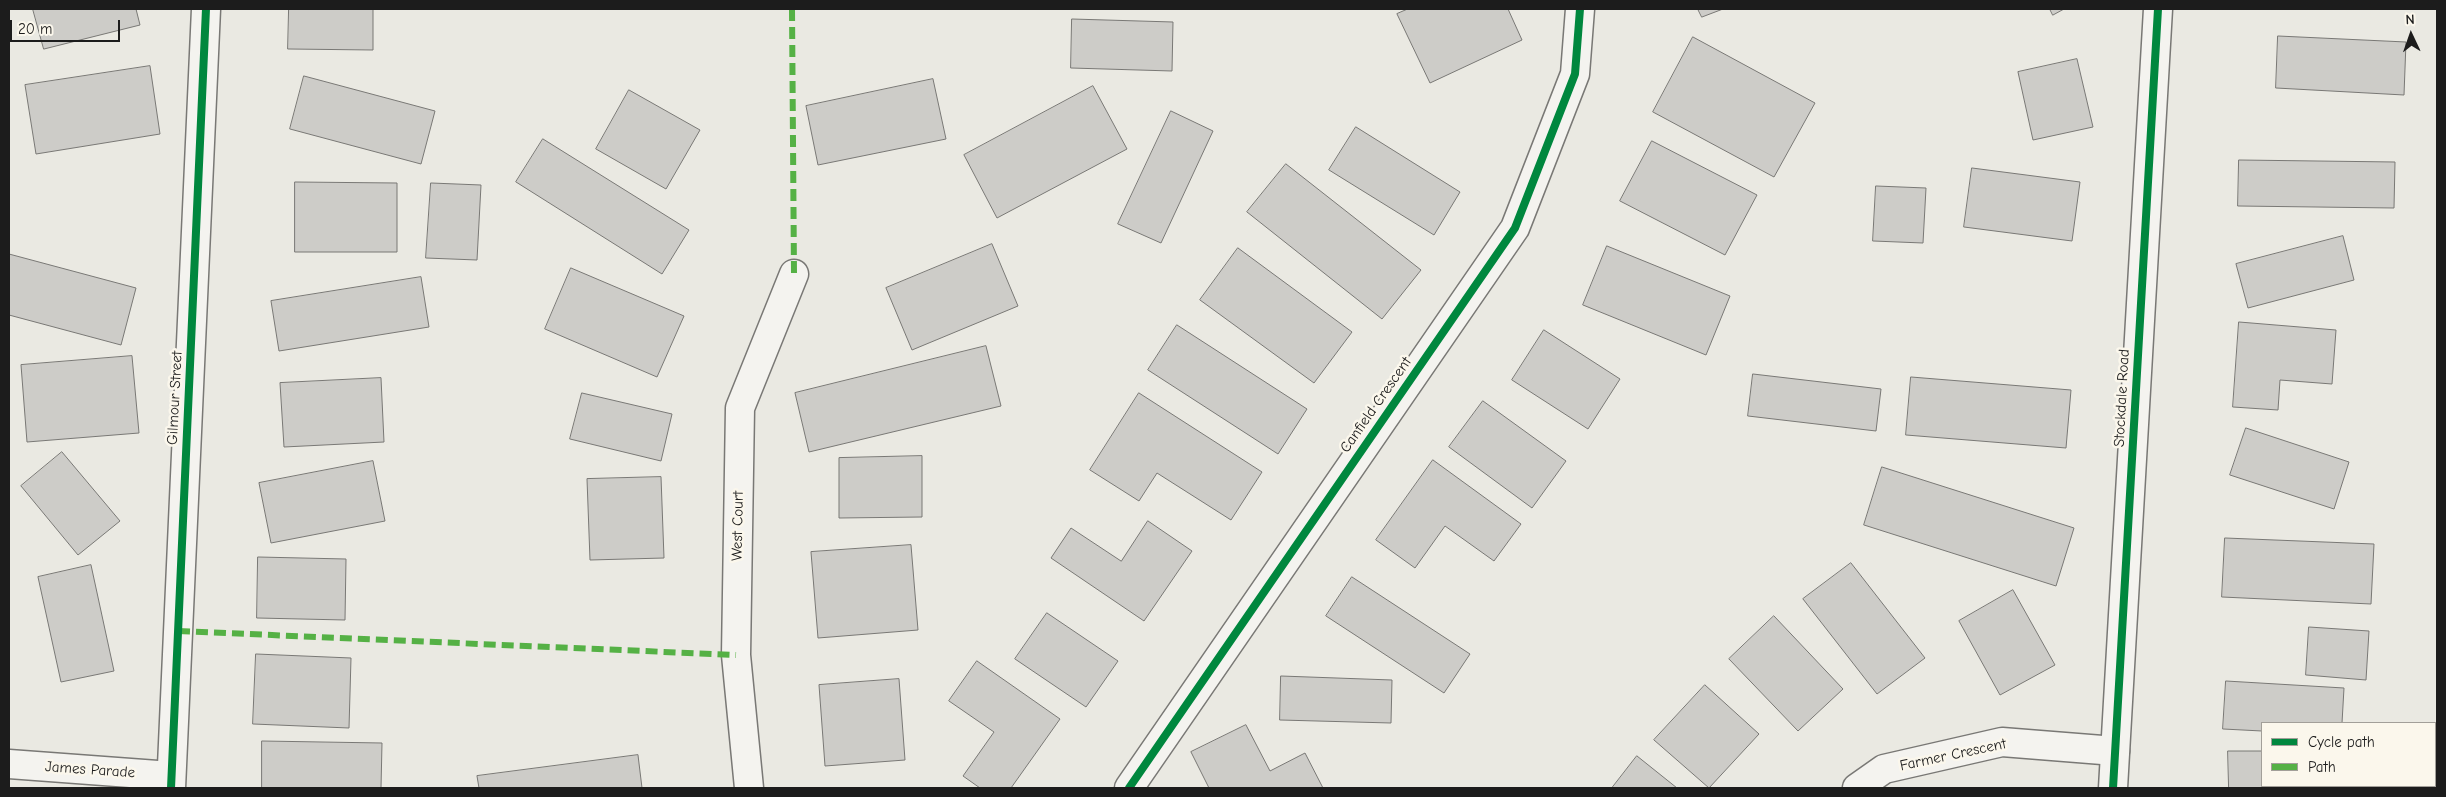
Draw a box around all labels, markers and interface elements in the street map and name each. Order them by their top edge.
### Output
scale bar [12,10,122,42]
north arrow [2386,10,2436,60]
text: N [2405,11,2415,28]
text: 20 m [18,20,52,38]
street label: Stockdale Road [2110,349,2134,447]
street label: Gilmour Street [164,351,186,445]
street label: Canfield Crescent [1336,354,1416,456]
street label: West Court [728,491,748,561]
legend [2261,722,2436,787]
text: Cycle path [2308,733,2375,751]
street label: Farmer Crescent [1898,735,2008,775]
street label: James Parade [44,758,136,782]
text: Path [2308,758,2336,776]

